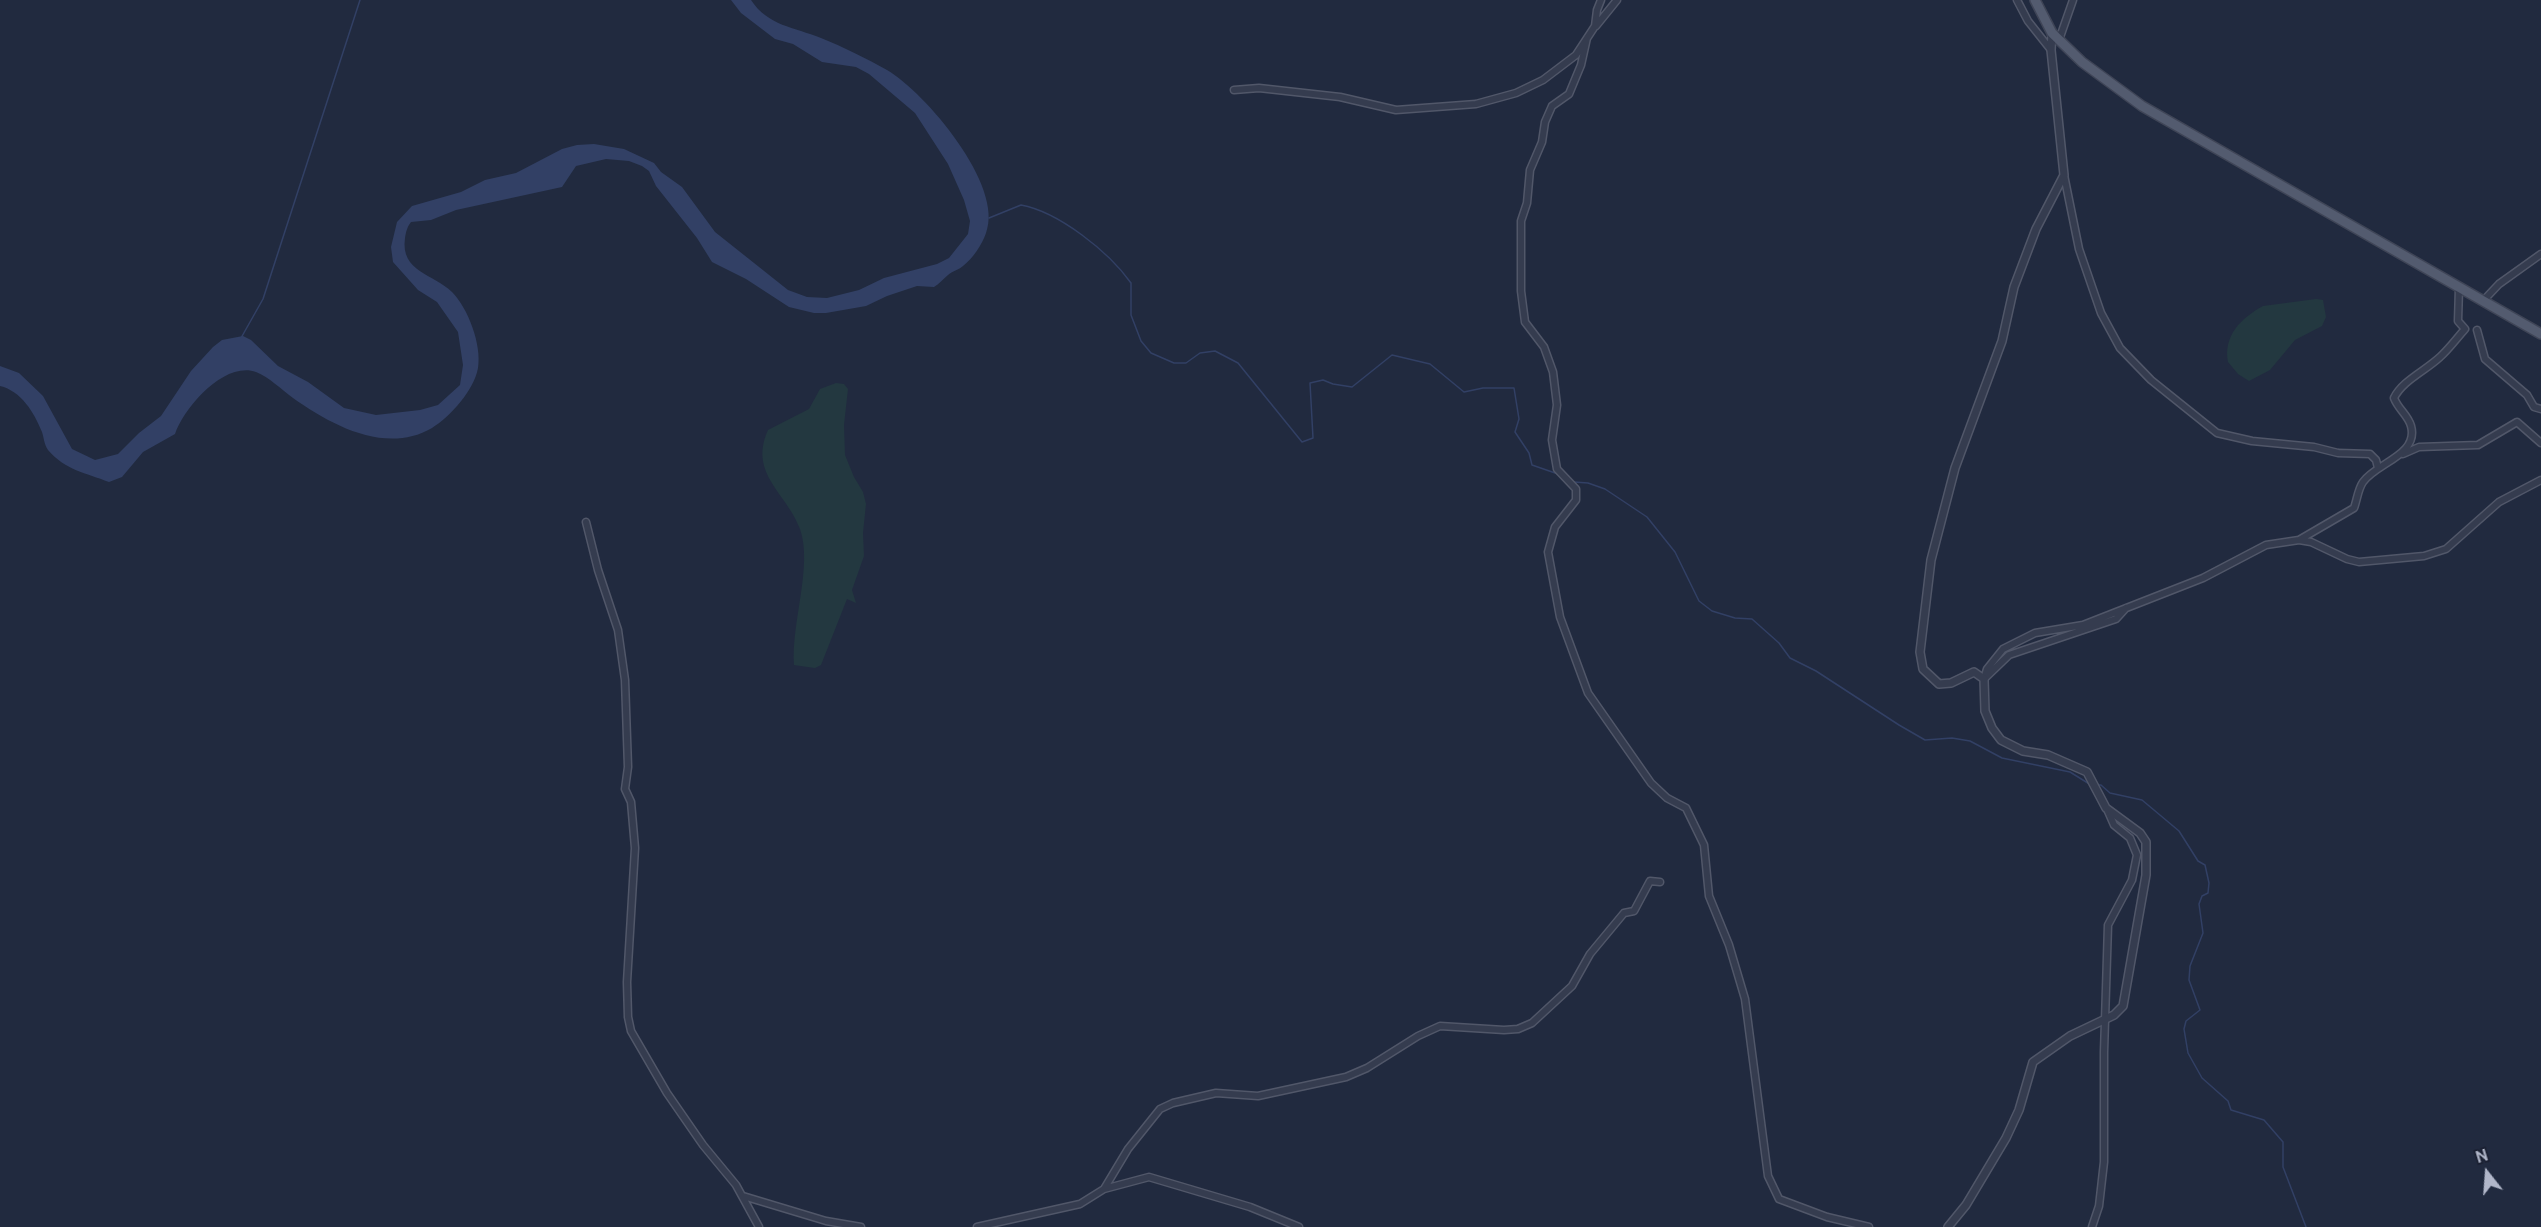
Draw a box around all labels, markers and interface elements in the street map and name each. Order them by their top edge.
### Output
north arrow [2457,1143,2517,1203]
text: N [2473,1145,2490,1166]

